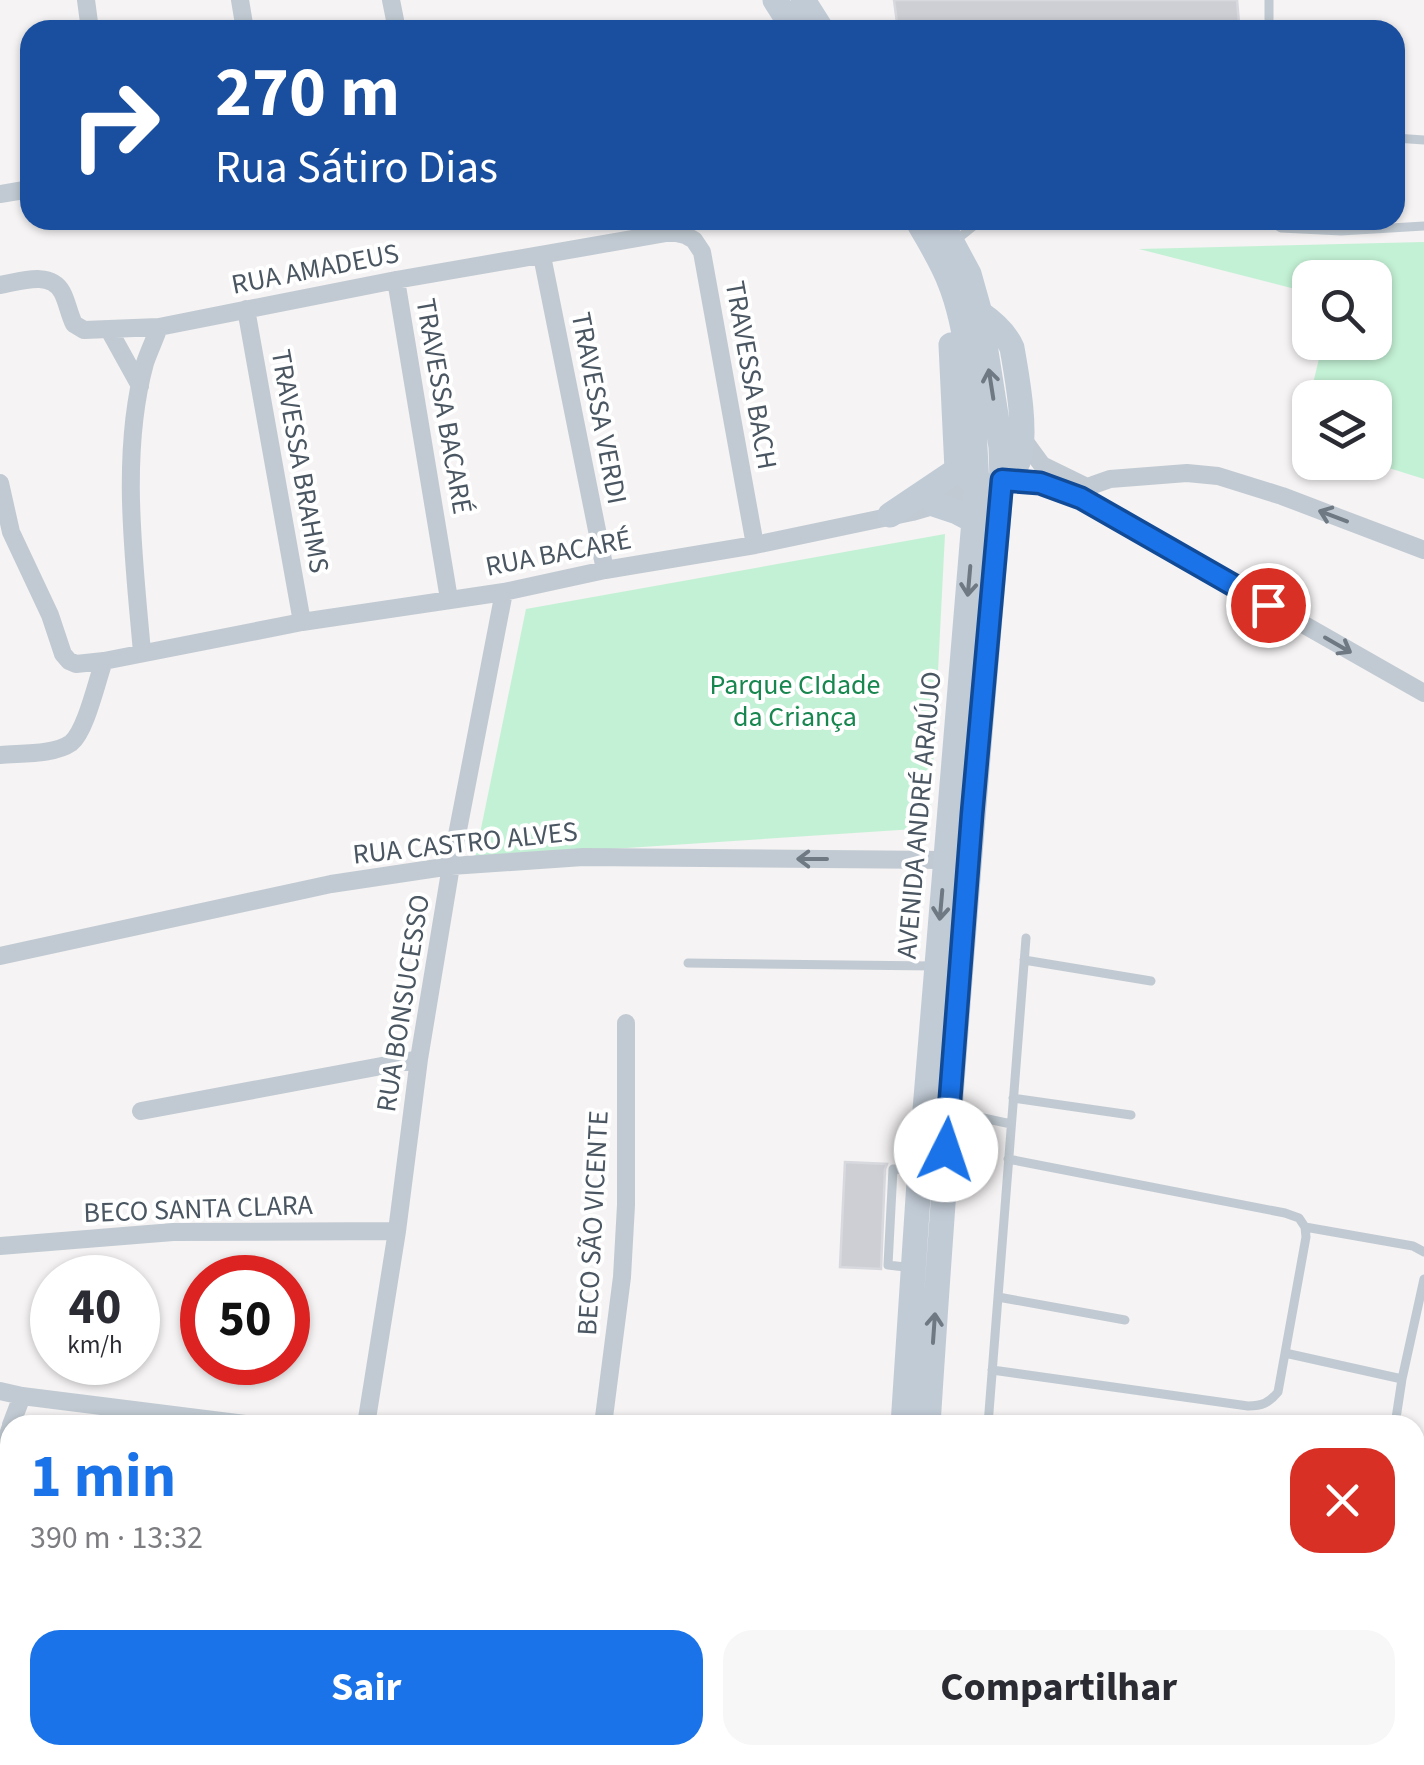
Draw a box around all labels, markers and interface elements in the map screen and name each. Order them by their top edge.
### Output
text: 270 m [215,43,400,143]
icon: right [50,60,180,190]
text: Rua Sátiro Dias [215,136,498,200]
street label: RUA AMADEUS [228,233,402,305]
map controls [1292,260,1392,480]
button: search [1292,260,1392,360]
street label: TRAVESSA BACH [715,278,787,473]
street label: TRAVESSA BACARÉ [405,295,483,517]
street label: TRAVESSA VERDI [561,309,637,508]
street label: TRAVESSA BRAHMS [261,346,339,576]
one-way arrow [982,368,1000,400]
button: layers [1292,380,1392,480]
one-way arrow [1318,505,1349,523]
street label: RUA BACARÉ [482,519,634,587]
pin [1226,563,1311,648]
one-way arrow [959,565,978,597]
icon: arrive [1241,578,1296,633]
one-way arrow [1323,635,1353,655]
park label: Parque CIdade da Criança [710,665,880,737]
street label: AVENIDA ANDRÉ ARAÚJO [886,670,951,961]
street label: RUA CASTRO ALVES [351,811,580,875]
one-way arrow [796,850,828,868]
one-way arrow [931,889,950,921]
street label: RUA BONSUCESSO [366,892,440,1115]
position arrow [894,1098,998,1202]
street label: BECO SÃO VICENTE [567,1110,619,1336]
street label: BECO SANTA CLARA [83,1185,314,1233]
speed limit sign: 50 [180,1255,310,1385]
text: 40 [69,1272,121,1343]
one-way arrow [925,1312,944,1344]
text: km/h [67,1327,123,1363]
text: 1 min [30,1435,176,1520]
button: close [1290,1448,1395,1553]
text: 390 m · 13:32 [30,1515,203,1561]
button: Sair [30,1630,703,1745]
button: Compartilhar [723,1630,1395,1745]

